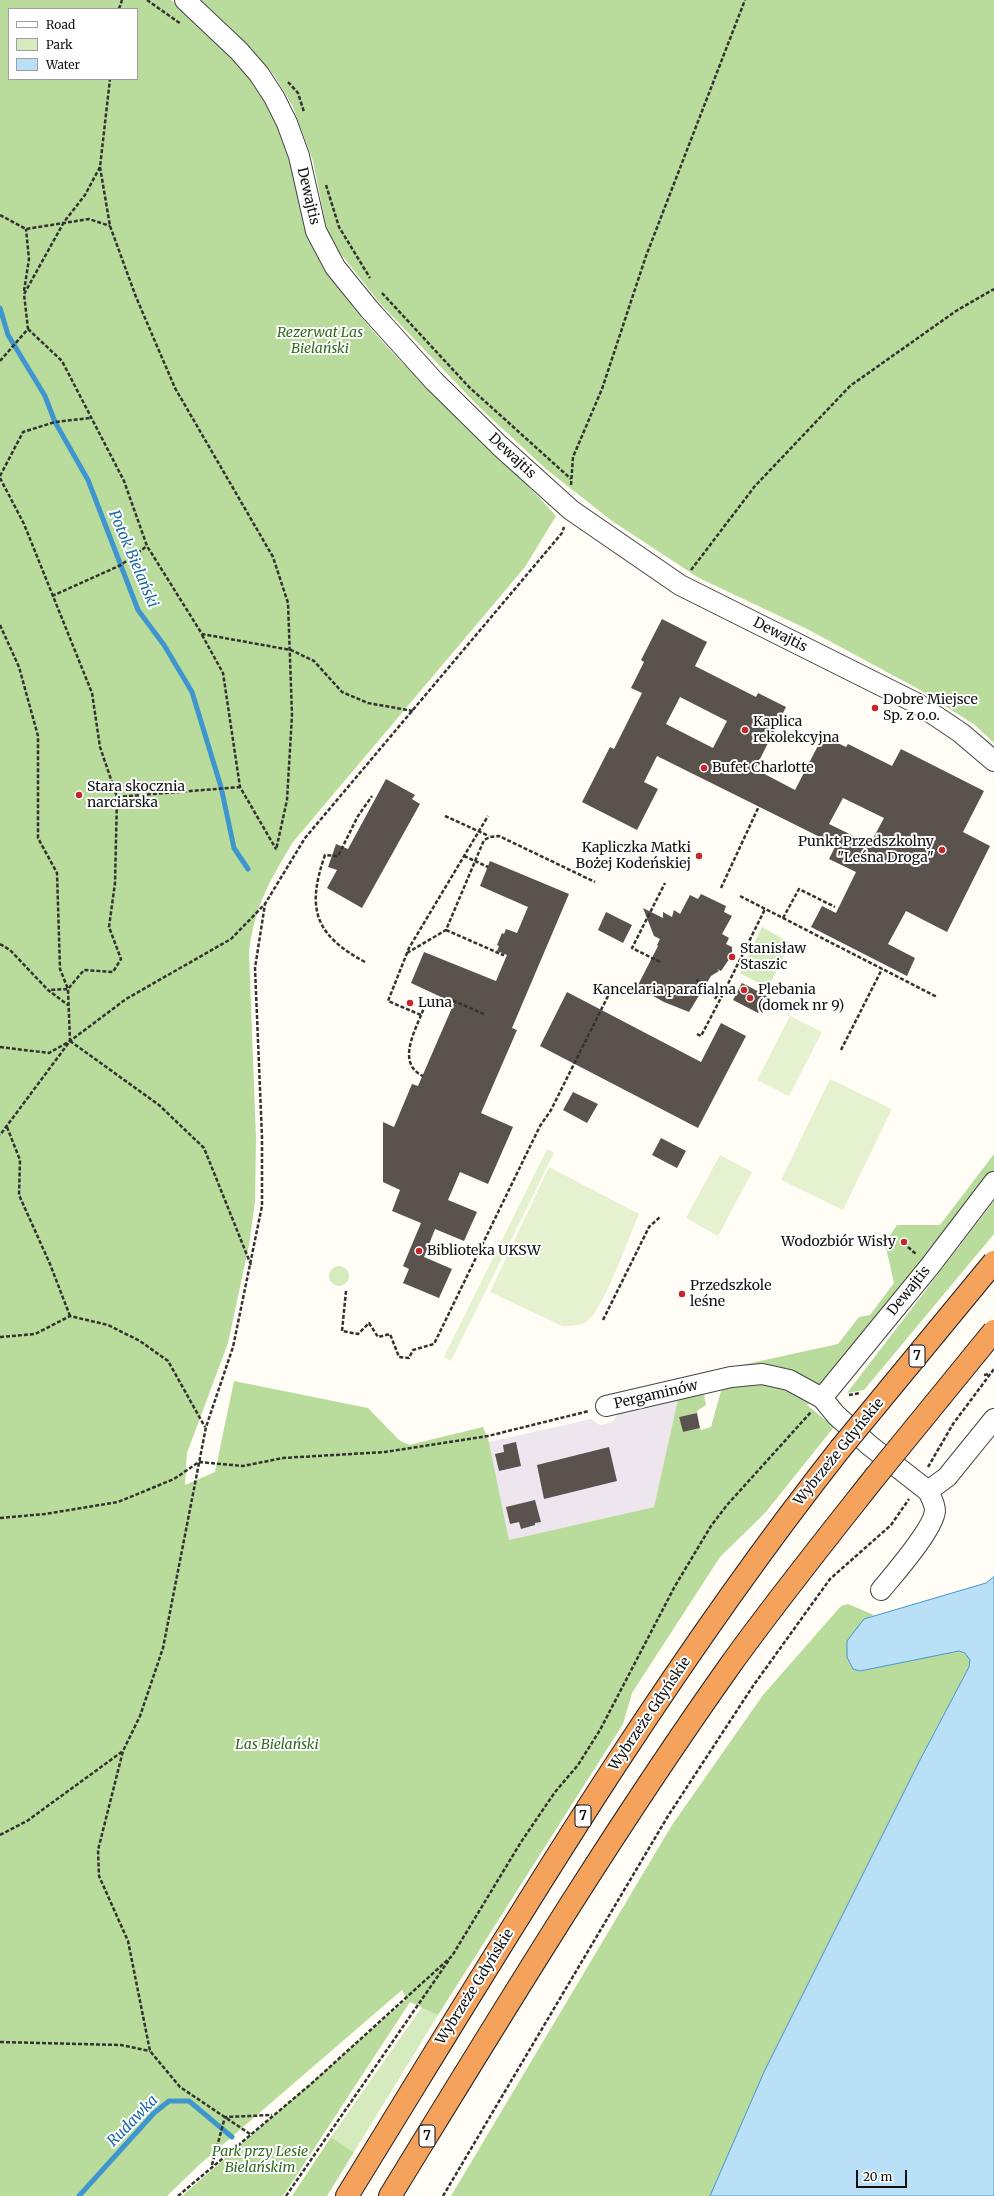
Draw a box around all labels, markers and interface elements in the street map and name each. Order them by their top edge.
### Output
legend [8,8,138,80]
text: Road [46,17,75,32]
text: Park [46,37,73,52]
text: Water [46,57,80,72]
street label: Dewajtis [293,166,323,226]
park label: Rezerwat Las Bielański [277,325,363,358]
street label: Dewajtis [485,430,539,482]
water label: Potok Bielański [104,508,162,610]
street label: Dewajtis [750,614,810,656]
place label: Dobre Miejsce Sp. z o.o. [883,692,978,724]
marker: Dobre Miejsce Sp. z o.o. [870,703,880,713]
place label: Kaplica rekolekcyjna [753,714,839,746]
marker: Kaplica rekolekcyjna [740,725,750,735]
place label: Bufet Charlotte [712,760,814,776]
marker: Bufet Charlotte [699,763,709,773]
place label: Stara skocznia narciarska [87,779,185,812]
marker: Stara skocznia narciarska [74,790,84,800]
place label: Punkt Przedszkolny "Leśna Droga" [798,834,934,866]
place label: Kapliczka Matki Bożej Kodeńskiej [575,840,691,872]
marker: Punkt Przedszkolny "Leśna Droga" [937,845,947,855]
marker: Kapliczka Matki Bożej Kodeńskiej [694,851,704,861]
place label: Stanisław Staszic [740,941,806,974]
marker: Stanisław Staszic [727,952,737,962]
place label: Kancelaria parafialna [593,982,736,998]
place label: Plebania (domek nr 9) [758,982,844,1014]
marker: Kancelaria parafialna [739,985,749,995]
marker: Plebania (domek nr 9) [745,993,755,1003]
place label: Luna [418,995,452,1011]
marker: Luna [405,998,415,1008]
place label: Wodozbiór Wisły [781,1234,896,1250]
marker: Wodozbiór Wisły [899,1237,909,1247]
place label: Biblioteka UKSW [427,1243,541,1259]
marker: Biblioteka UKSW [414,1246,424,1256]
street label: Dewajtis [884,1263,934,1319]
place label: Przedszkole leśne [690,1278,771,1310]
marker: Przedszkole leśne [677,1289,687,1299]
road number: 7 [909,1345,925,1367]
street label: Pergaminów [612,1377,700,1413]
street label: Wybrzeże Gdyńskie [791,1395,887,1509]
street label: Wybrzeże Gdyńskie [606,1654,694,1774]
park label: Las Bielański [235,1737,319,1753]
road number: 7 [575,1805,591,1827]
street label: Wybrzeże Gdyńskie [433,1926,517,2048]
water label: Rudawka [104,2091,162,2151]
road number: 7 [419,2125,435,2147]
park label: Park przy Lesie Bielańskim [212,2144,308,2176]
scale bar [858,2162,909,2188]
text: 20 m [863,2169,892,2184]

